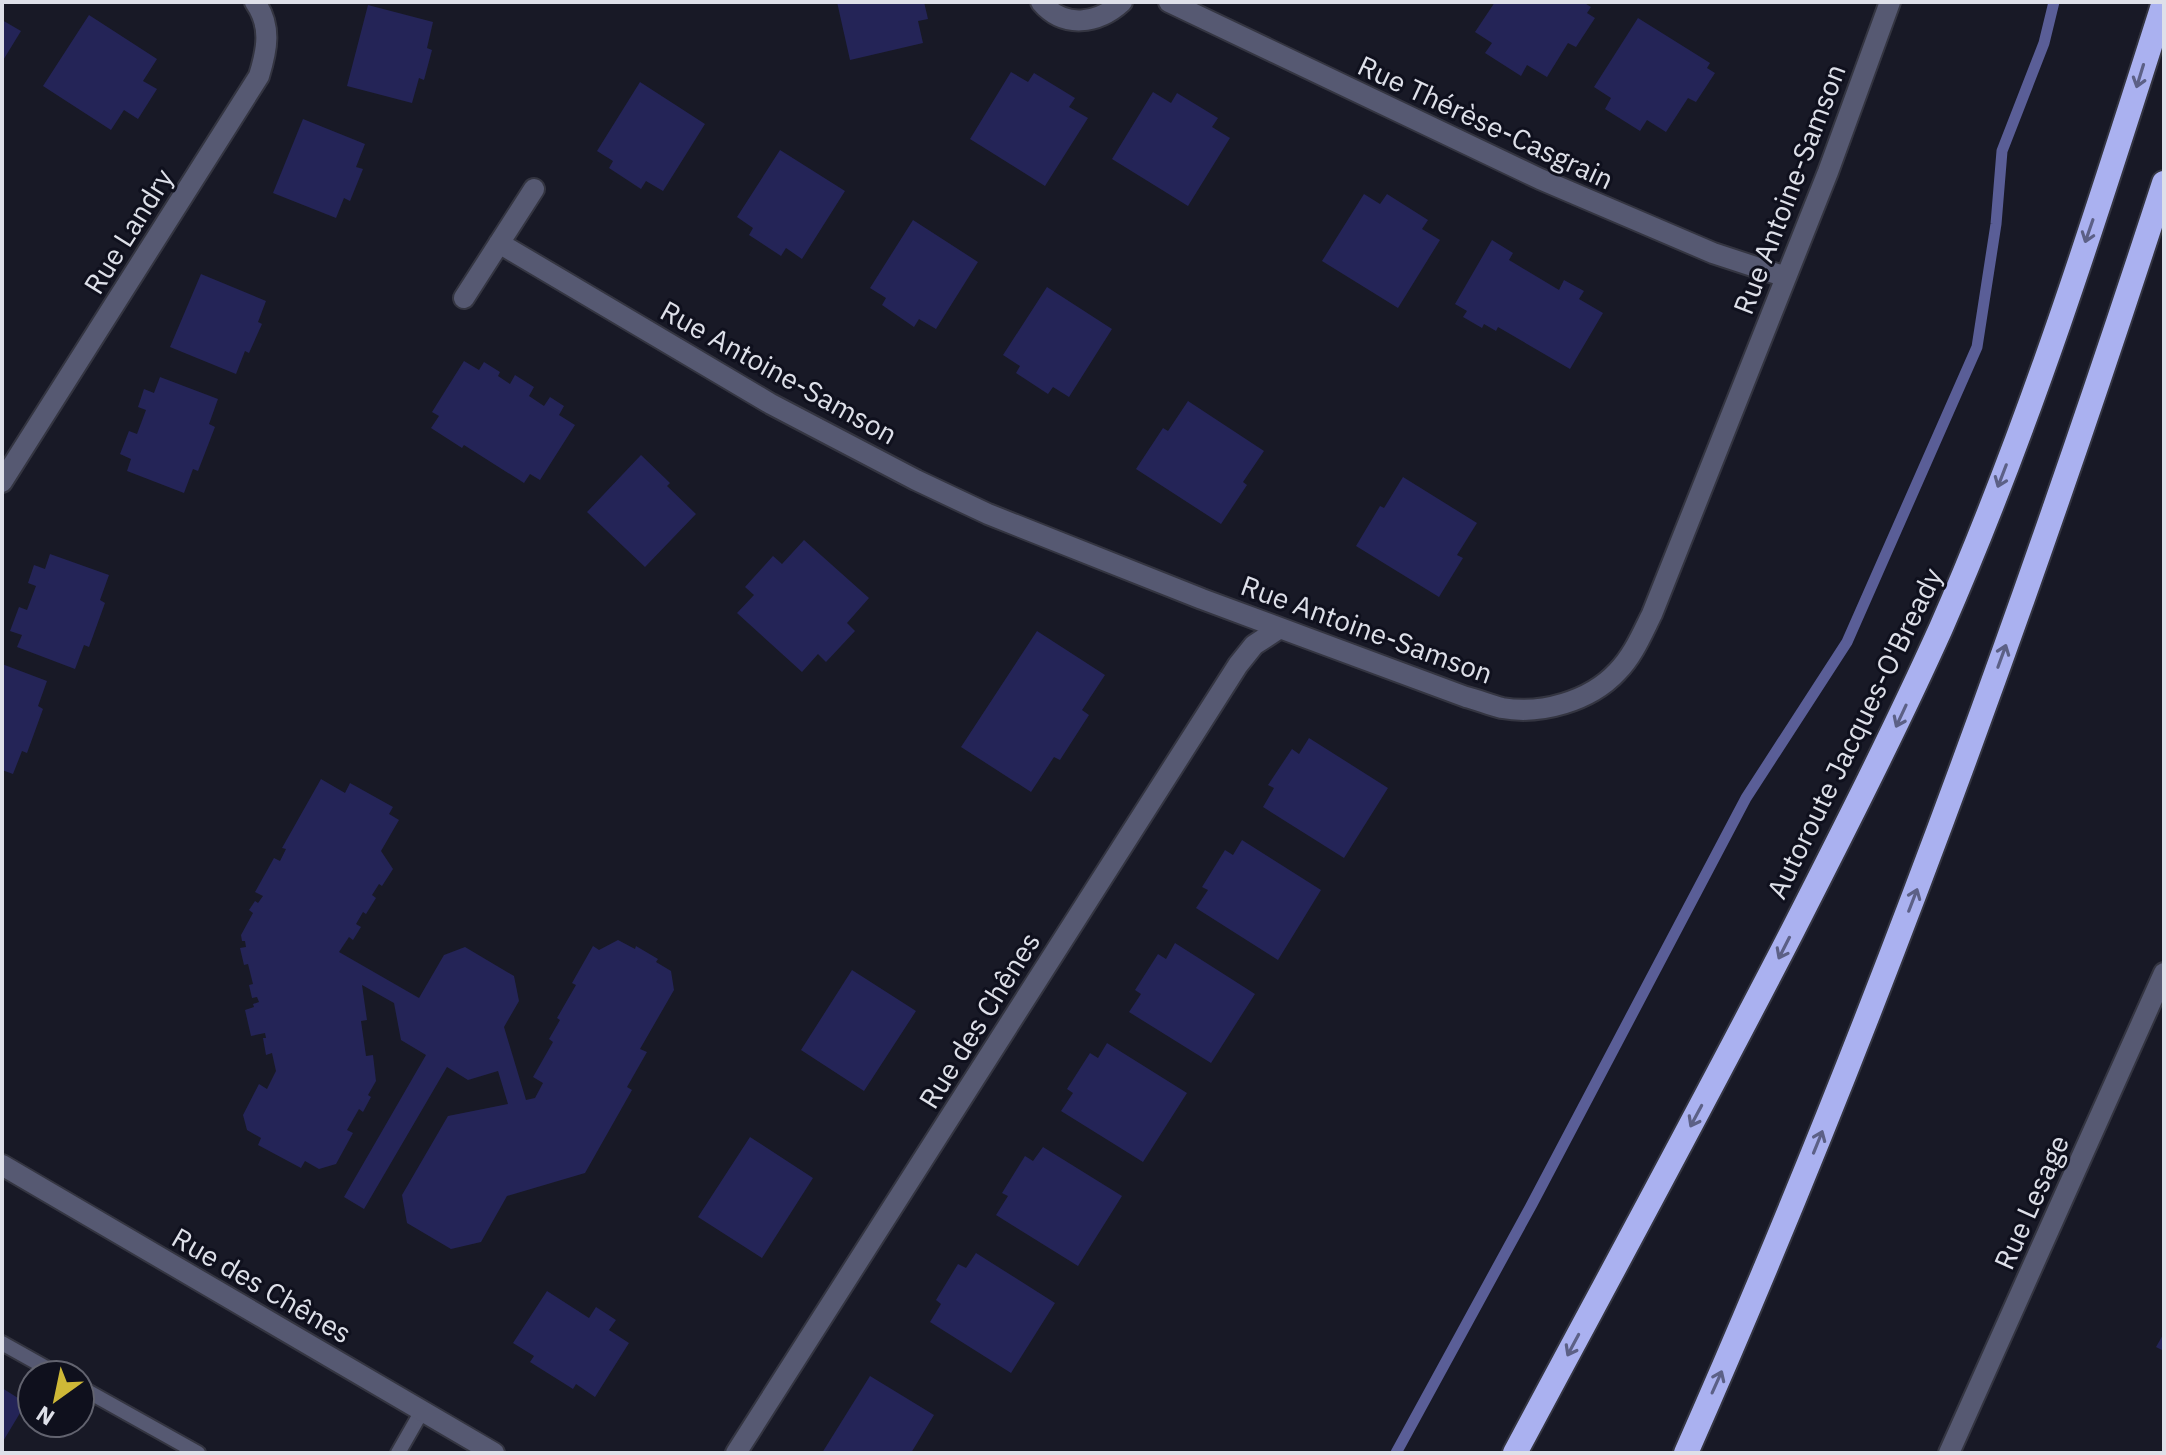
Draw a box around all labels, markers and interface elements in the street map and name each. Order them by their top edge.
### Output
street label: Rue Thérèse-Casgrain [1352,46,1620,198]
street label: Rue Antoine-Samson [1724,59,1854,319]
one-way arrow [2132,64,2147,89]
street label: Rue Landry [75,161,181,301]
one-way arrow [2081,219,2096,244]
street label: Rue Antoine-Samson [654,292,904,452]
one-way arrow [1994,463,2008,488]
street label: Autoroute Jacques-O'Bready [1758,561,1950,904]
street label: Rue Antoine-Samson [1236,566,1498,692]
one-way arrow [1996,644,2010,669]
one-way arrow [1893,703,1908,727]
one-way arrow [1907,888,1921,913]
street label: Rue des Chênes [910,925,1048,1115]
one-way arrow [1775,935,1791,959]
one-way arrow [1687,1103,1703,1127]
street label: Rue Lesage [1985,1129,2077,1275]
one-way arrow [1812,1130,1826,1155]
street label: Rue des Chênes [166,1219,358,1351]
one-way arrow [1565,1333,1581,1356]
north arrow [16,1359,96,1439]
one-way arrow [1711,1370,1726,1394]
text: N [30,1400,59,1433]

